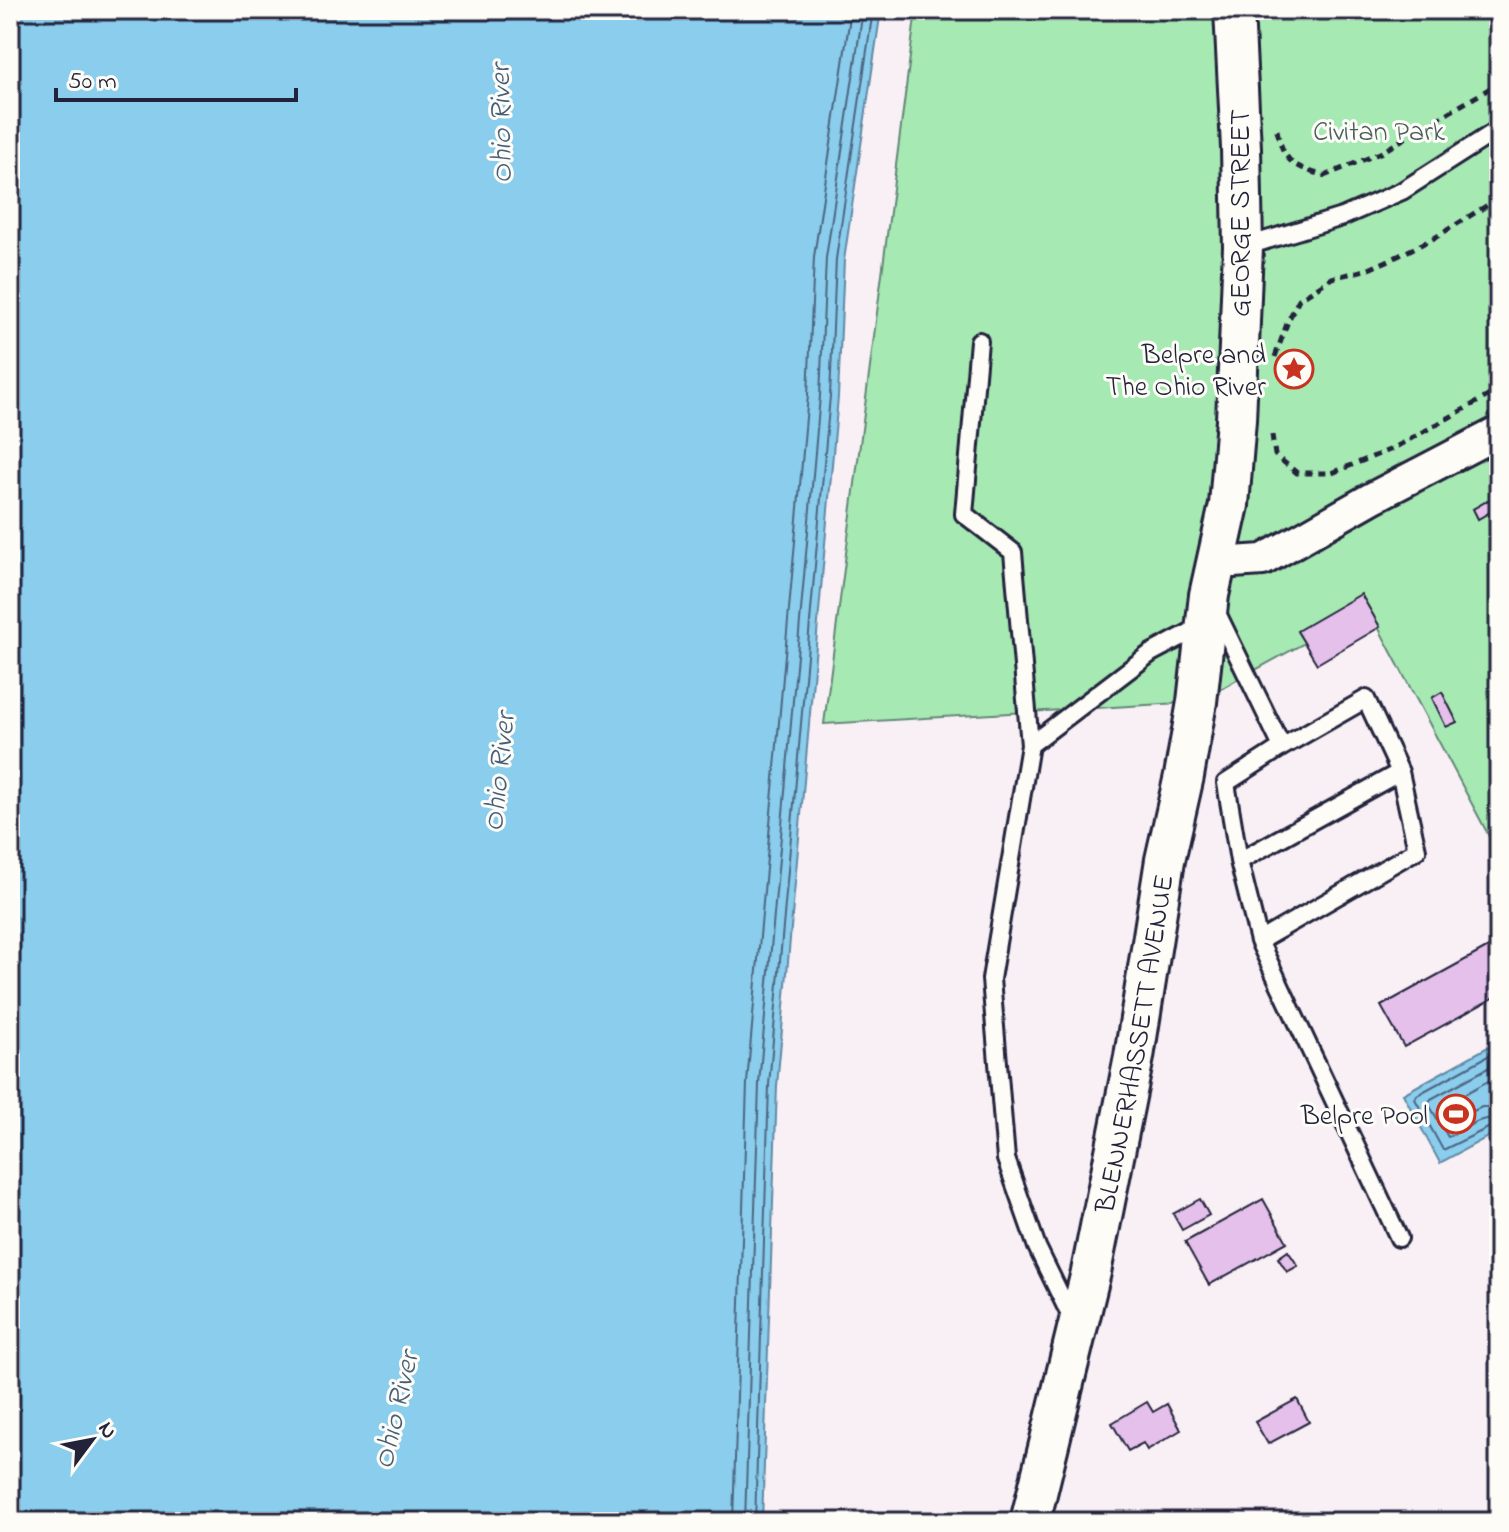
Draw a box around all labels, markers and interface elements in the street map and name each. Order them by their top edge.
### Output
scale bar [56,52,296,102]
water label: Ohio River [480,60,526,184]
text: 50 m [68,65,117,100]
street label: GEORGE STREET [1222,109,1263,317]
park label: Civitan Park [1313,113,1446,154]
place label: Belpre and The Ohio River [1105,336,1266,409]
place icon: Belpre and The Ohio River [1273,348,1315,390]
water label: Ohio River [473,707,530,834]
street label: BLENNERHASSETT AVENUE [1086,872,1186,1218]
sports icon: Belpre Pool [1435,1093,1477,1135]
place label: Belpre Pool [1300,1097,1428,1138]
water label: Ohio River [363,1344,434,1474]
north arrow [52,1400,132,1480]
text: N [89,1416,124,1446]

